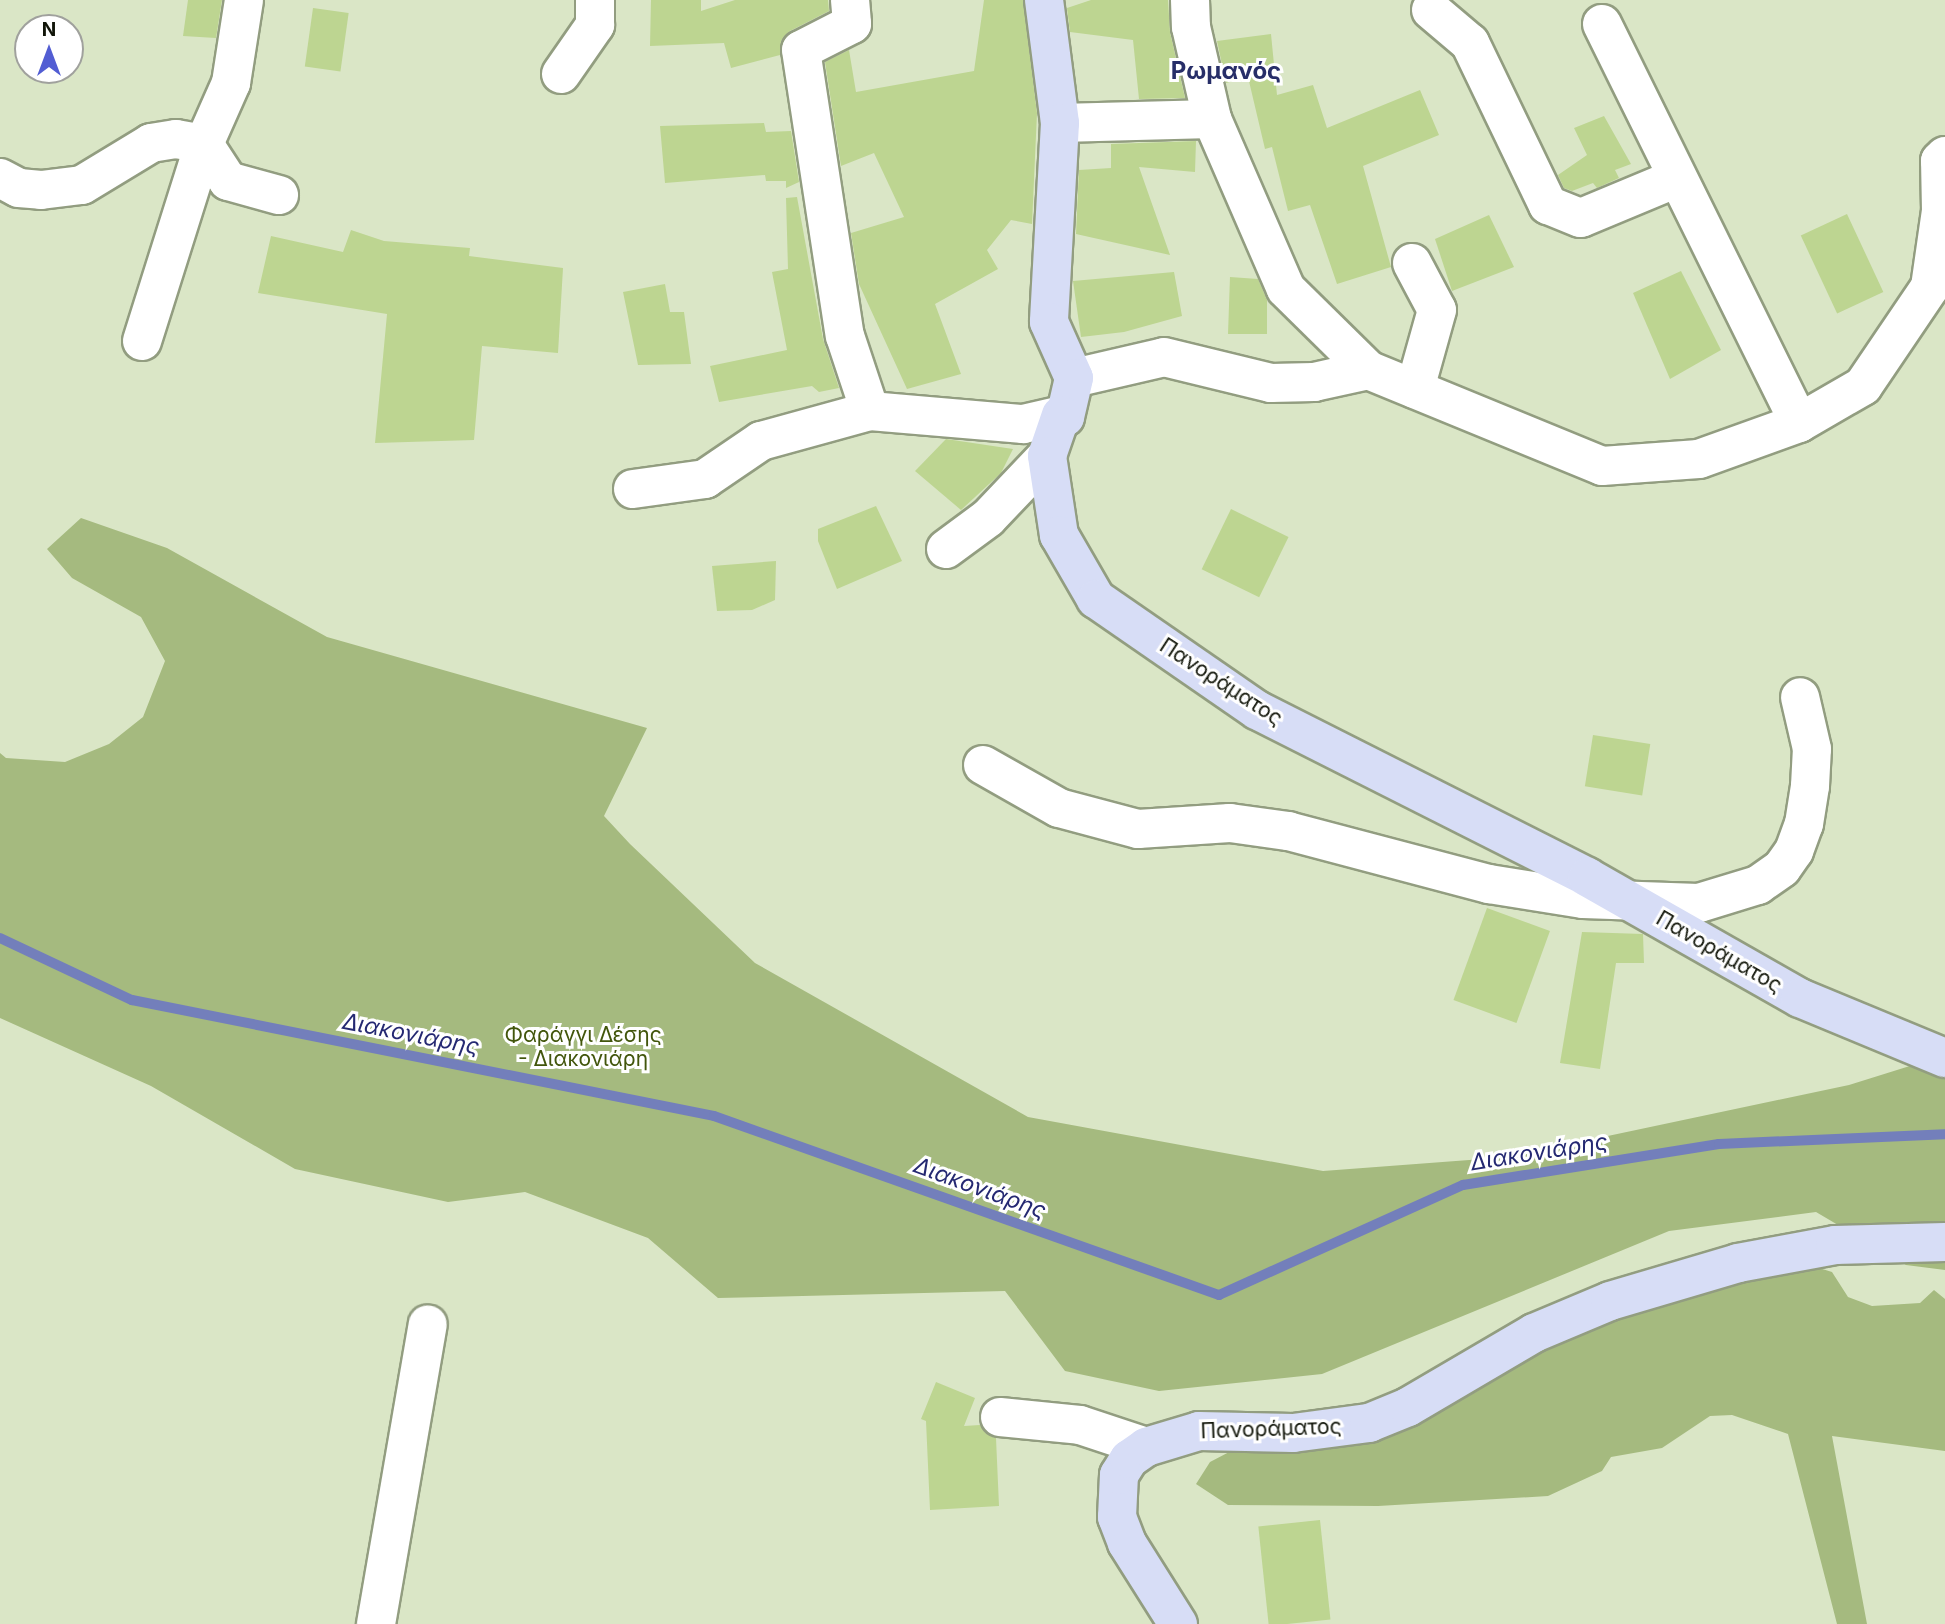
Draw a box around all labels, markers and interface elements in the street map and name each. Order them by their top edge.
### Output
north arrow [14,14,84,84]
text: N [42,18,56,41]
district label: Ρωμανός [1171,57,1281,85]
street label: Πανοράματος [1155,633,1287,731]
street label: Πανοράματος [1652,906,1786,998]
water label: Διακονιάρης [340,1007,482,1061]
park label: Φαράγγι Δέσης - Διακονιάρη [504,1022,662,1072]
water label: Διακονιάρης [1468,1128,1610,1176]
water label: Διακονιάρης [910,1151,1050,1225]
street label: Πανοράματος [1200,1414,1342,1444]

